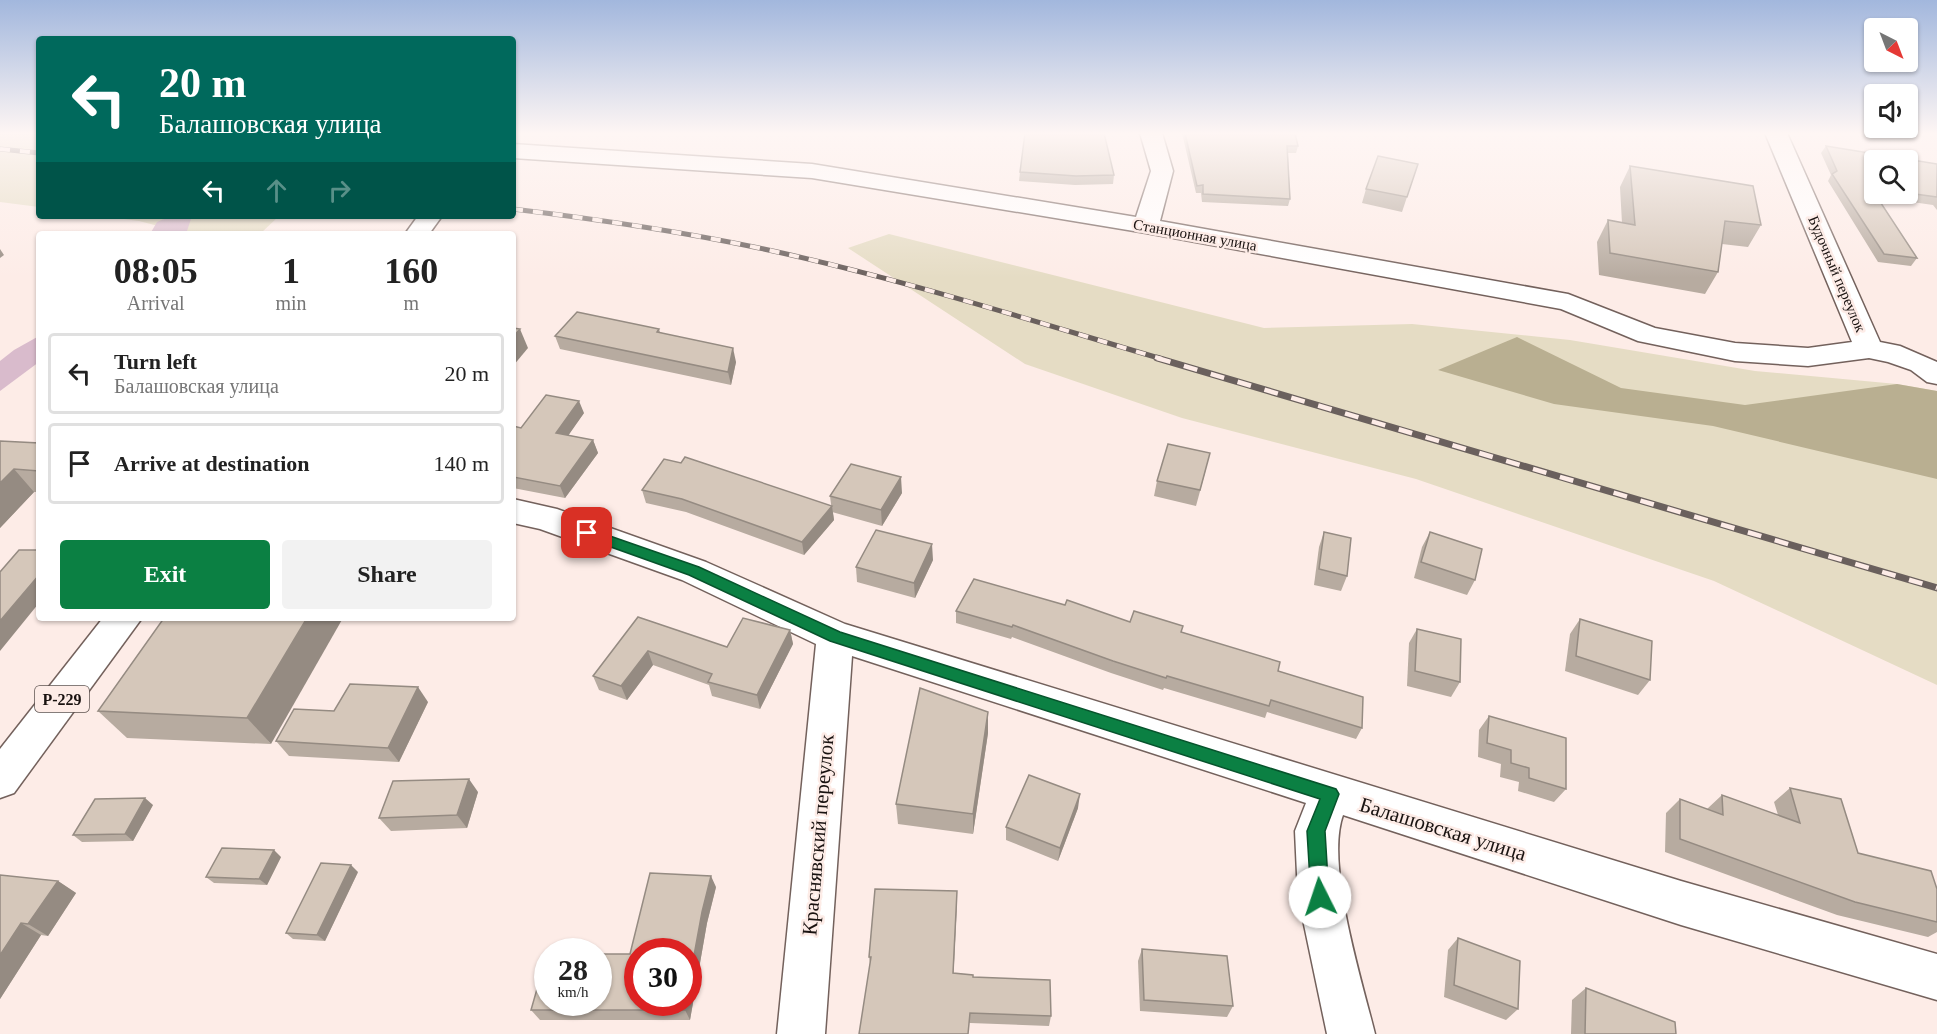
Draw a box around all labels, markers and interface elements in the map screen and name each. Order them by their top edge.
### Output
north arrow [1864,18,1918,72]
map controls [1864,18,1918,204]
icon: left [60,60,138,138]
text: 20 m [159,60,247,106]
button: sound [1864,84,1918,138]
text: Балашовская улица [159,109,382,139]
button: search [1864,150,1918,204]
icon: left [197,174,230,207]
icon: ahead [260,174,293,207]
icon: right [323,174,356,207]
street label: Будочный переулок [1805,214,1869,335]
street label: Станционная улица [1132,216,1258,254]
text: 08:05 [114,251,198,291]
text: 1 [282,251,300,291]
text: 160 [384,251,438,291]
text: Arrival [127,292,185,314]
text: min [275,292,307,314]
text: m [404,292,419,314]
text: Turn left [114,349,197,374]
icon: left [63,357,96,390]
text: 20 m [444,361,489,386]
text: Балашовская улица [114,375,279,397]
icon: arrive [63,447,96,480]
text: Arrive at destination [114,451,310,476]
text: 140 m [433,451,489,476]
pin [561,507,612,558]
icon: arrive [570,516,603,549]
button: Exit [60,540,270,609]
button: Share [282,540,492,609]
road number: Р-229 [35,686,89,712]
street label: Краснявский переулок [797,733,839,937]
street label: Балашовская улица [1357,792,1530,866]
position arrow [1288,865,1352,929]
speed limit sign: 30 [624,938,702,1016]
text: 28 [558,953,588,986]
text: km/h [558,984,588,1000]

